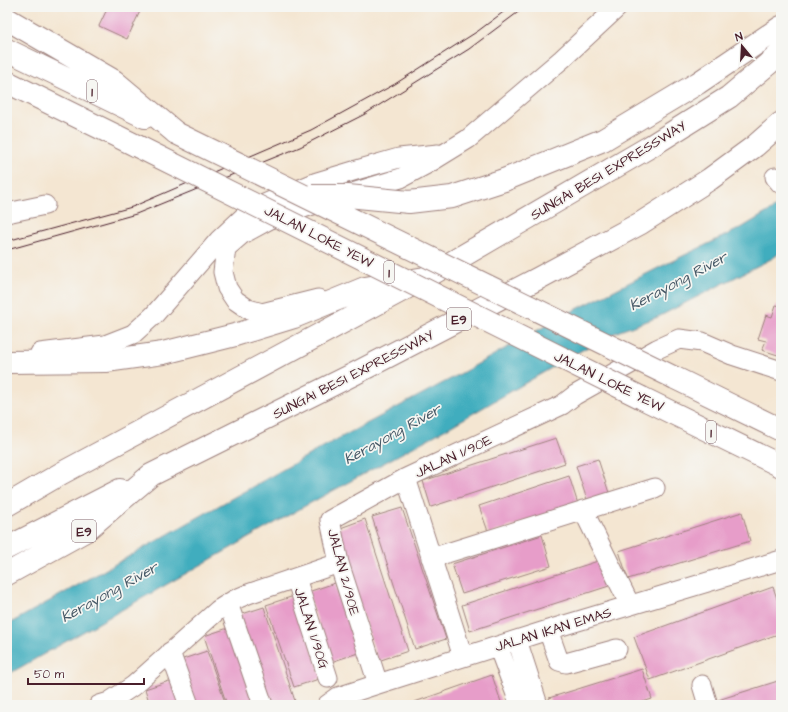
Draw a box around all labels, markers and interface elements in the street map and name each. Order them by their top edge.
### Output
north arrow [722,26,762,66]
text: N [733,29,745,45]
road number: 1 [87,80,97,102]
street label: SUNGAI BESI EXPRESSWAY [527,116,691,225]
street label: JALAN LOKE YEW [261,201,376,273]
water label: Kerayong River [626,246,733,317]
road number: 1 [384,261,394,283]
road number: E9 [447,308,471,330]
street label: SUNGAI BESI EXPRESSWAY [269,325,438,424]
street label: JALAN LOKE YEW [550,347,667,417]
water label: Kerayong River [340,398,447,471]
road number: 1 [706,421,716,443]
street label: JALAN 1/90E [412,430,496,483]
road number: E9 [72,520,96,542]
street label: JALAN 2/90E [322,527,364,618]
water label: Kerayong River [57,556,164,629]
street label: JALAN 1/90G [289,585,334,672]
street label: JALAN IKAN EMAS [492,603,614,657]
scale bar [28,660,144,686]
text: 50 m [34,666,65,683]

